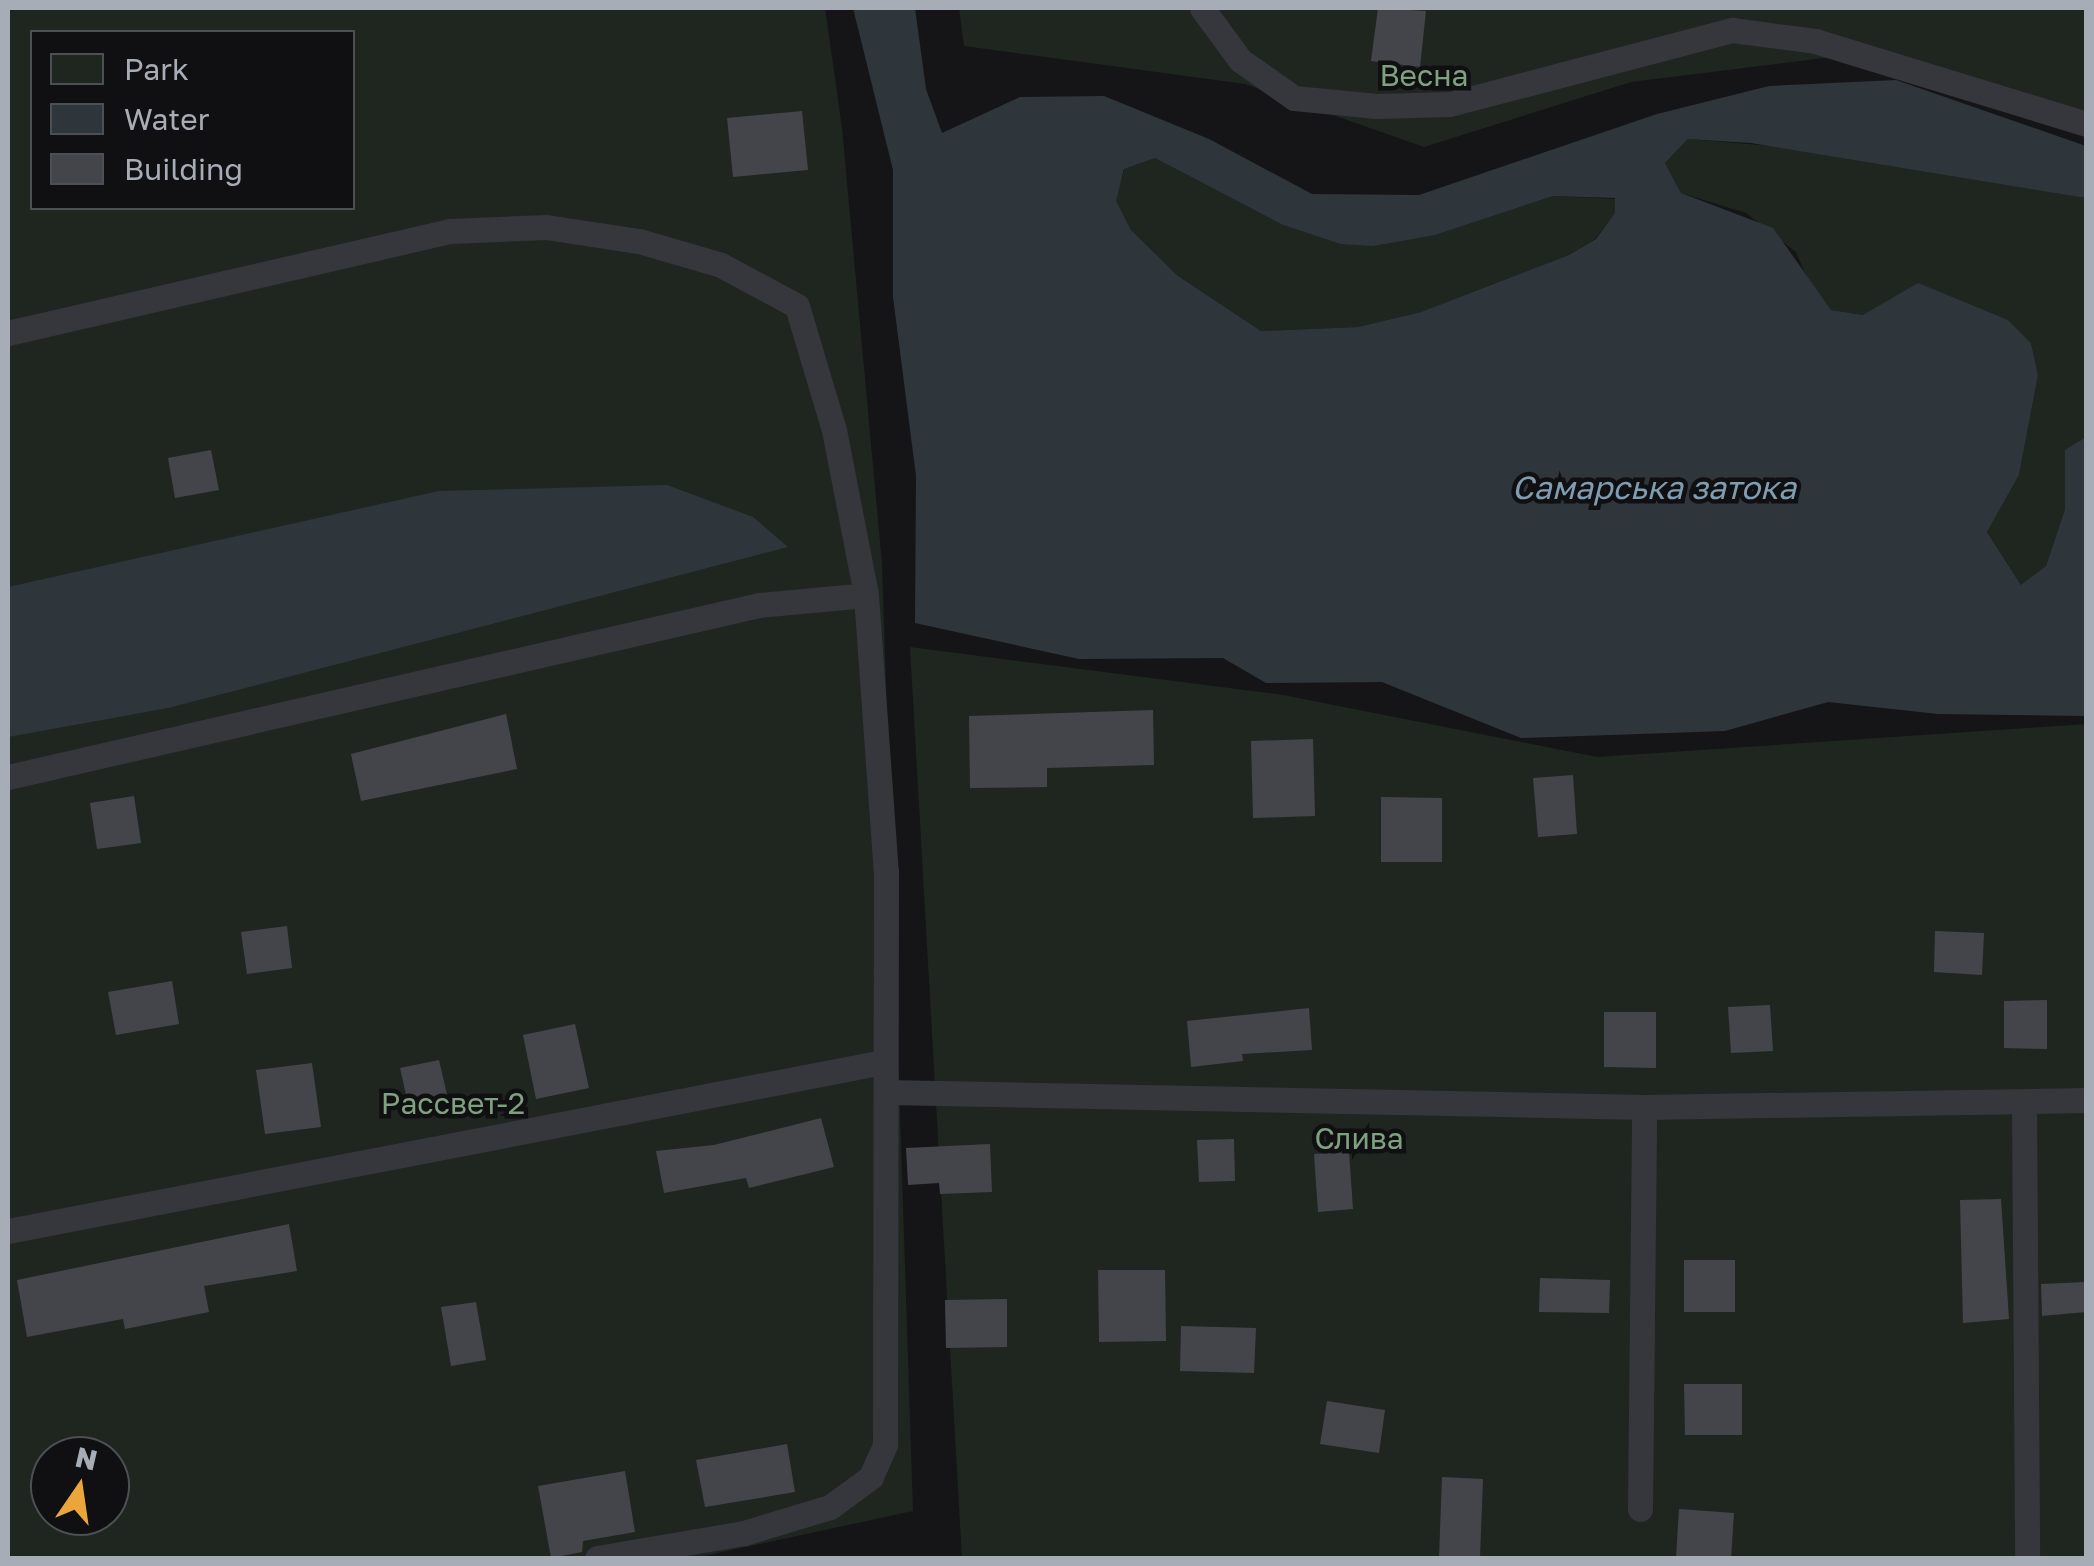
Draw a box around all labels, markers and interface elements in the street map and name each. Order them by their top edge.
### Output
legend [30,30,355,210]
text: Park [124,51,189,87]
park label: Весна [1379,57,1469,93]
text: Water [124,101,209,137]
text: Building [124,151,243,187]
water label: Самарська затока [1512,468,1796,506]
park label: Рассвет-2 [381,1085,525,1121]
park label: Слива [1314,1120,1404,1156]
north arrow [30,1436,130,1536]
text: N [72,1440,100,1477]

